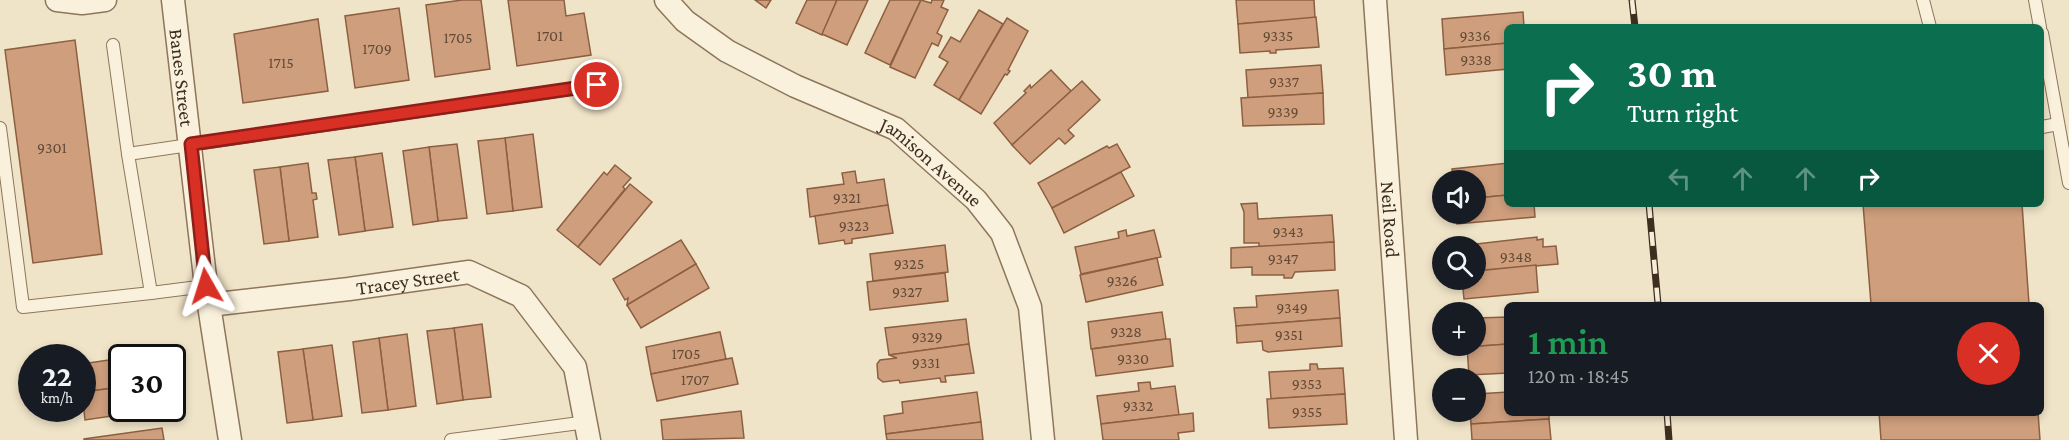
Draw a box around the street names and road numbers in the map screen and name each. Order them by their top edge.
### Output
street label: Banes Street [165,27,199,128]
street label: Jamison Avenue [875,112,988,211]
street label: Neil Road [1377,180,1404,259]
street label: Tracey Street [355,262,461,299]

